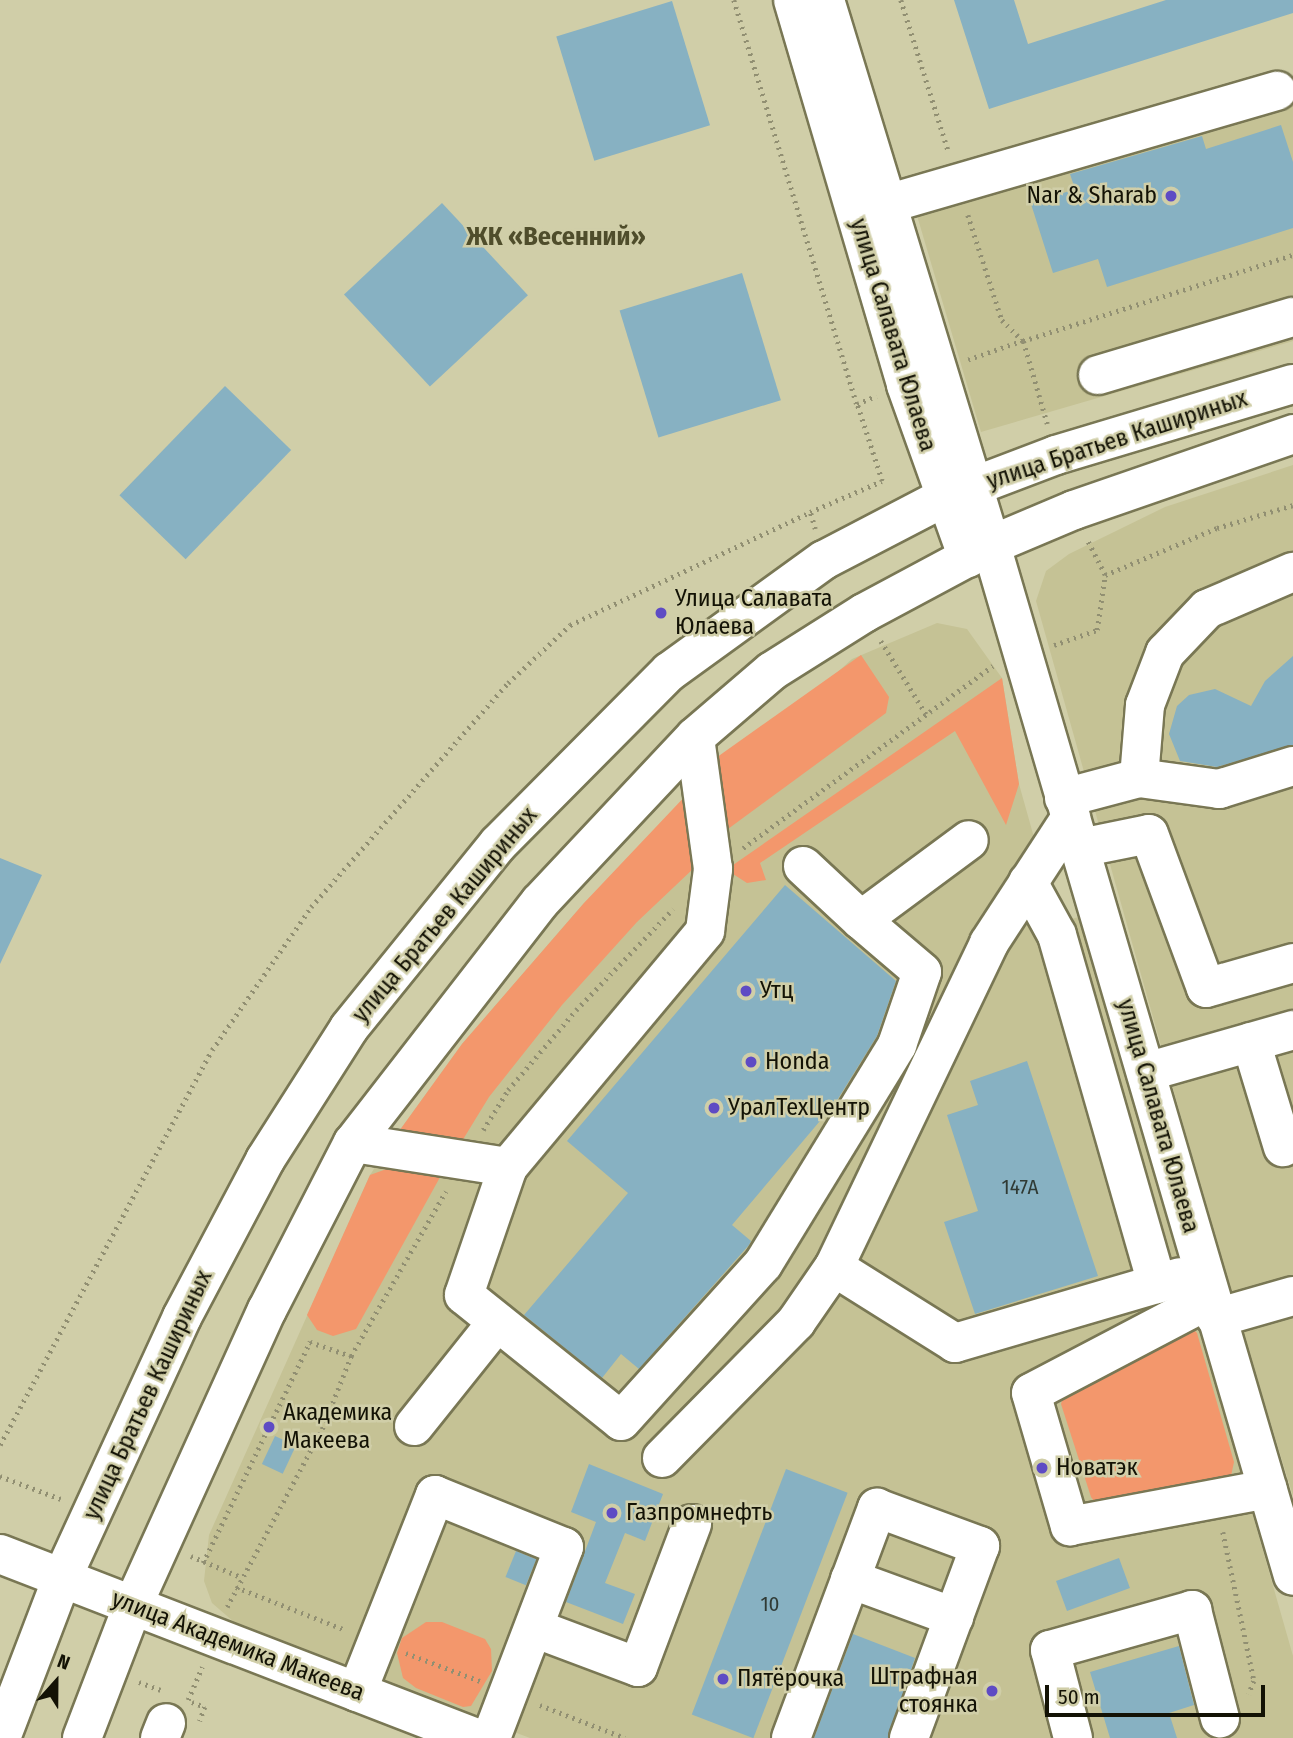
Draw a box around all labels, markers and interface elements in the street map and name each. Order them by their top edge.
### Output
place label: Nar & Sharab [1027,182,1157,210]
marker: Nar & Sharab [1163,188,1179,204]
street label: улица Салавата Юлаева [844,215,942,455]
district label: ЖК «Весенний» [466,221,646,253]
street label: улица Братьев Кашириных [983,384,1251,496]
place label: Улица Салавата Юлаева [675,585,832,641]
marker: Улица Салавата Юлаева [653,605,669,621]
street label: улица Братьев Кашириных [347,802,543,1028]
place label: Утц [760,977,793,1005]
marker: Утц [738,983,754,999]
street label: улица Салавата Юлаева [1111,996,1205,1236]
place label: Honda [765,1048,829,1076]
marker: Honda [743,1054,759,1070]
place label: УралТехЦентр [728,1094,870,1122]
marker: УралТехЦентр [706,1100,722,1116]
house number: 147А [1002,1174,1038,1200]
street label: улица Братьев Кашириных [77,1266,219,1524]
place label: Академика Макеева [283,1399,392,1455]
marker: Академика Макеева [261,1419,277,1435]
place label: Новатэк [1056,1454,1138,1482]
marker: Новатэк [1034,1460,1050,1476]
place label: Газпромнефть [626,1499,772,1527]
marker: Газпромнефть [604,1505,620,1521]
street label: улица Академика Макеева [108,1585,368,1707]
house number: 10 [760,1591,780,1617]
north arrow [21,1647,91,1717]
text: N [54,1649,73,1675]
place label: Штрафная стоянка [870,1663,978,1719]
place label: Пятёрочка [737,1665,844,1693]
marker: Пятёрочка [715,1671,731,1687]
scale bar [1048,1672,1268,1716]
marker: Штрафная стоянка [984,1683,1000,1699]
text: 50 m [1058,1684,1100,1710]

